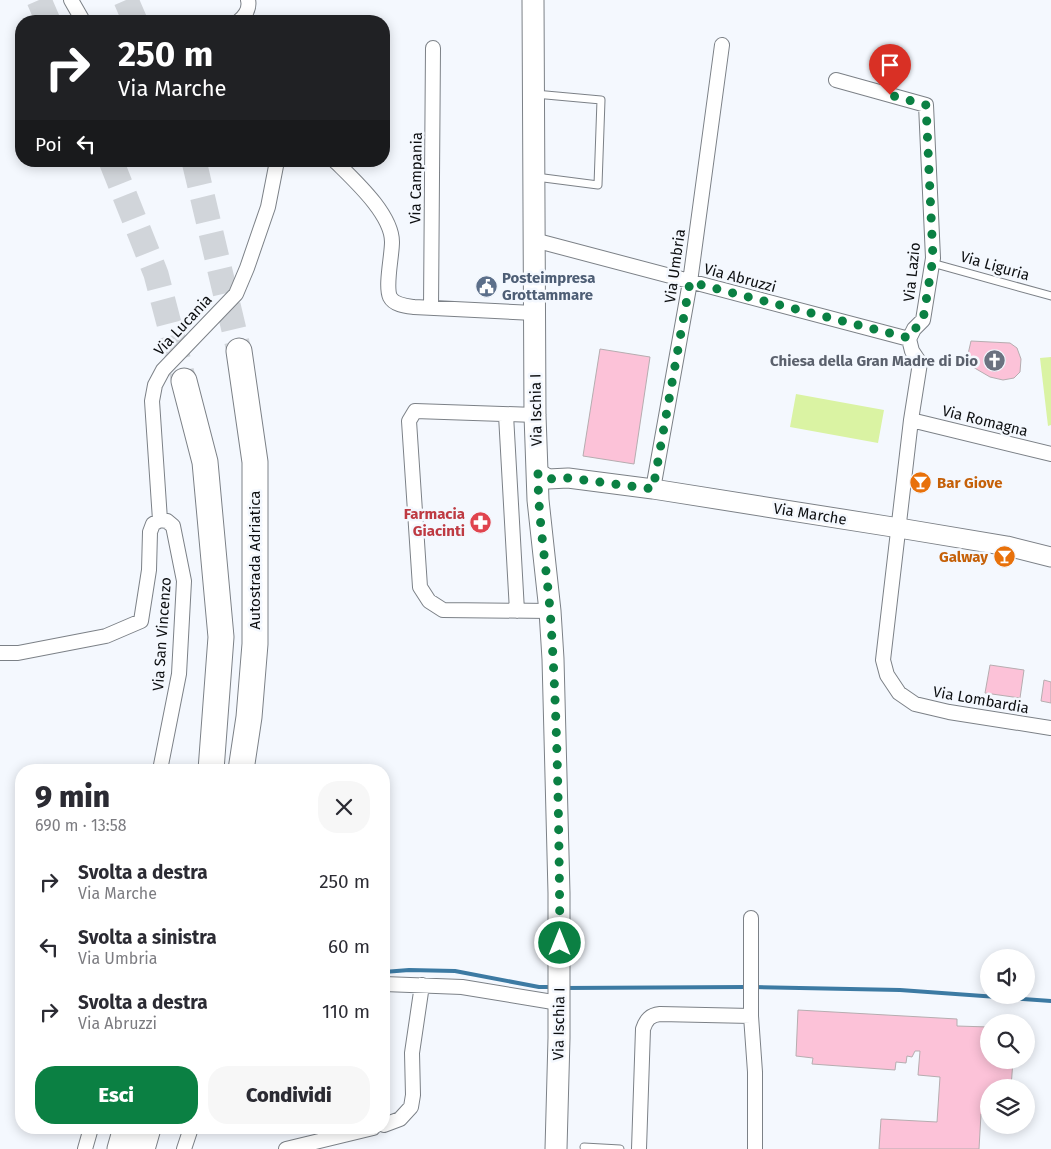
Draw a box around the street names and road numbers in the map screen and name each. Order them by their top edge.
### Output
street label: Via Campania [406,132,426,224]
street label: Via Umbria [661,228,689,304]
street label: Via Lazio [900,241,924,303]
street label: Via Liguria [958,248,1032,284]
street label: Via Abruzzi [702,260,778,296]
street label: Via Lucania [150,291,216,359]
street label: Via Ischia I [526,373,546,447]
street label: Via Romagna [940,402,1030,440]
street label: Autostrada Adriatica [246,491,264,629]
street label: Via Marche [772,499,848,529]
street label: Via San Vincenzo [149,576,175,692]
street label: Via Lombardia [932,683,1030,717]
street label: Via Ischia I [549,987,569,1061]

